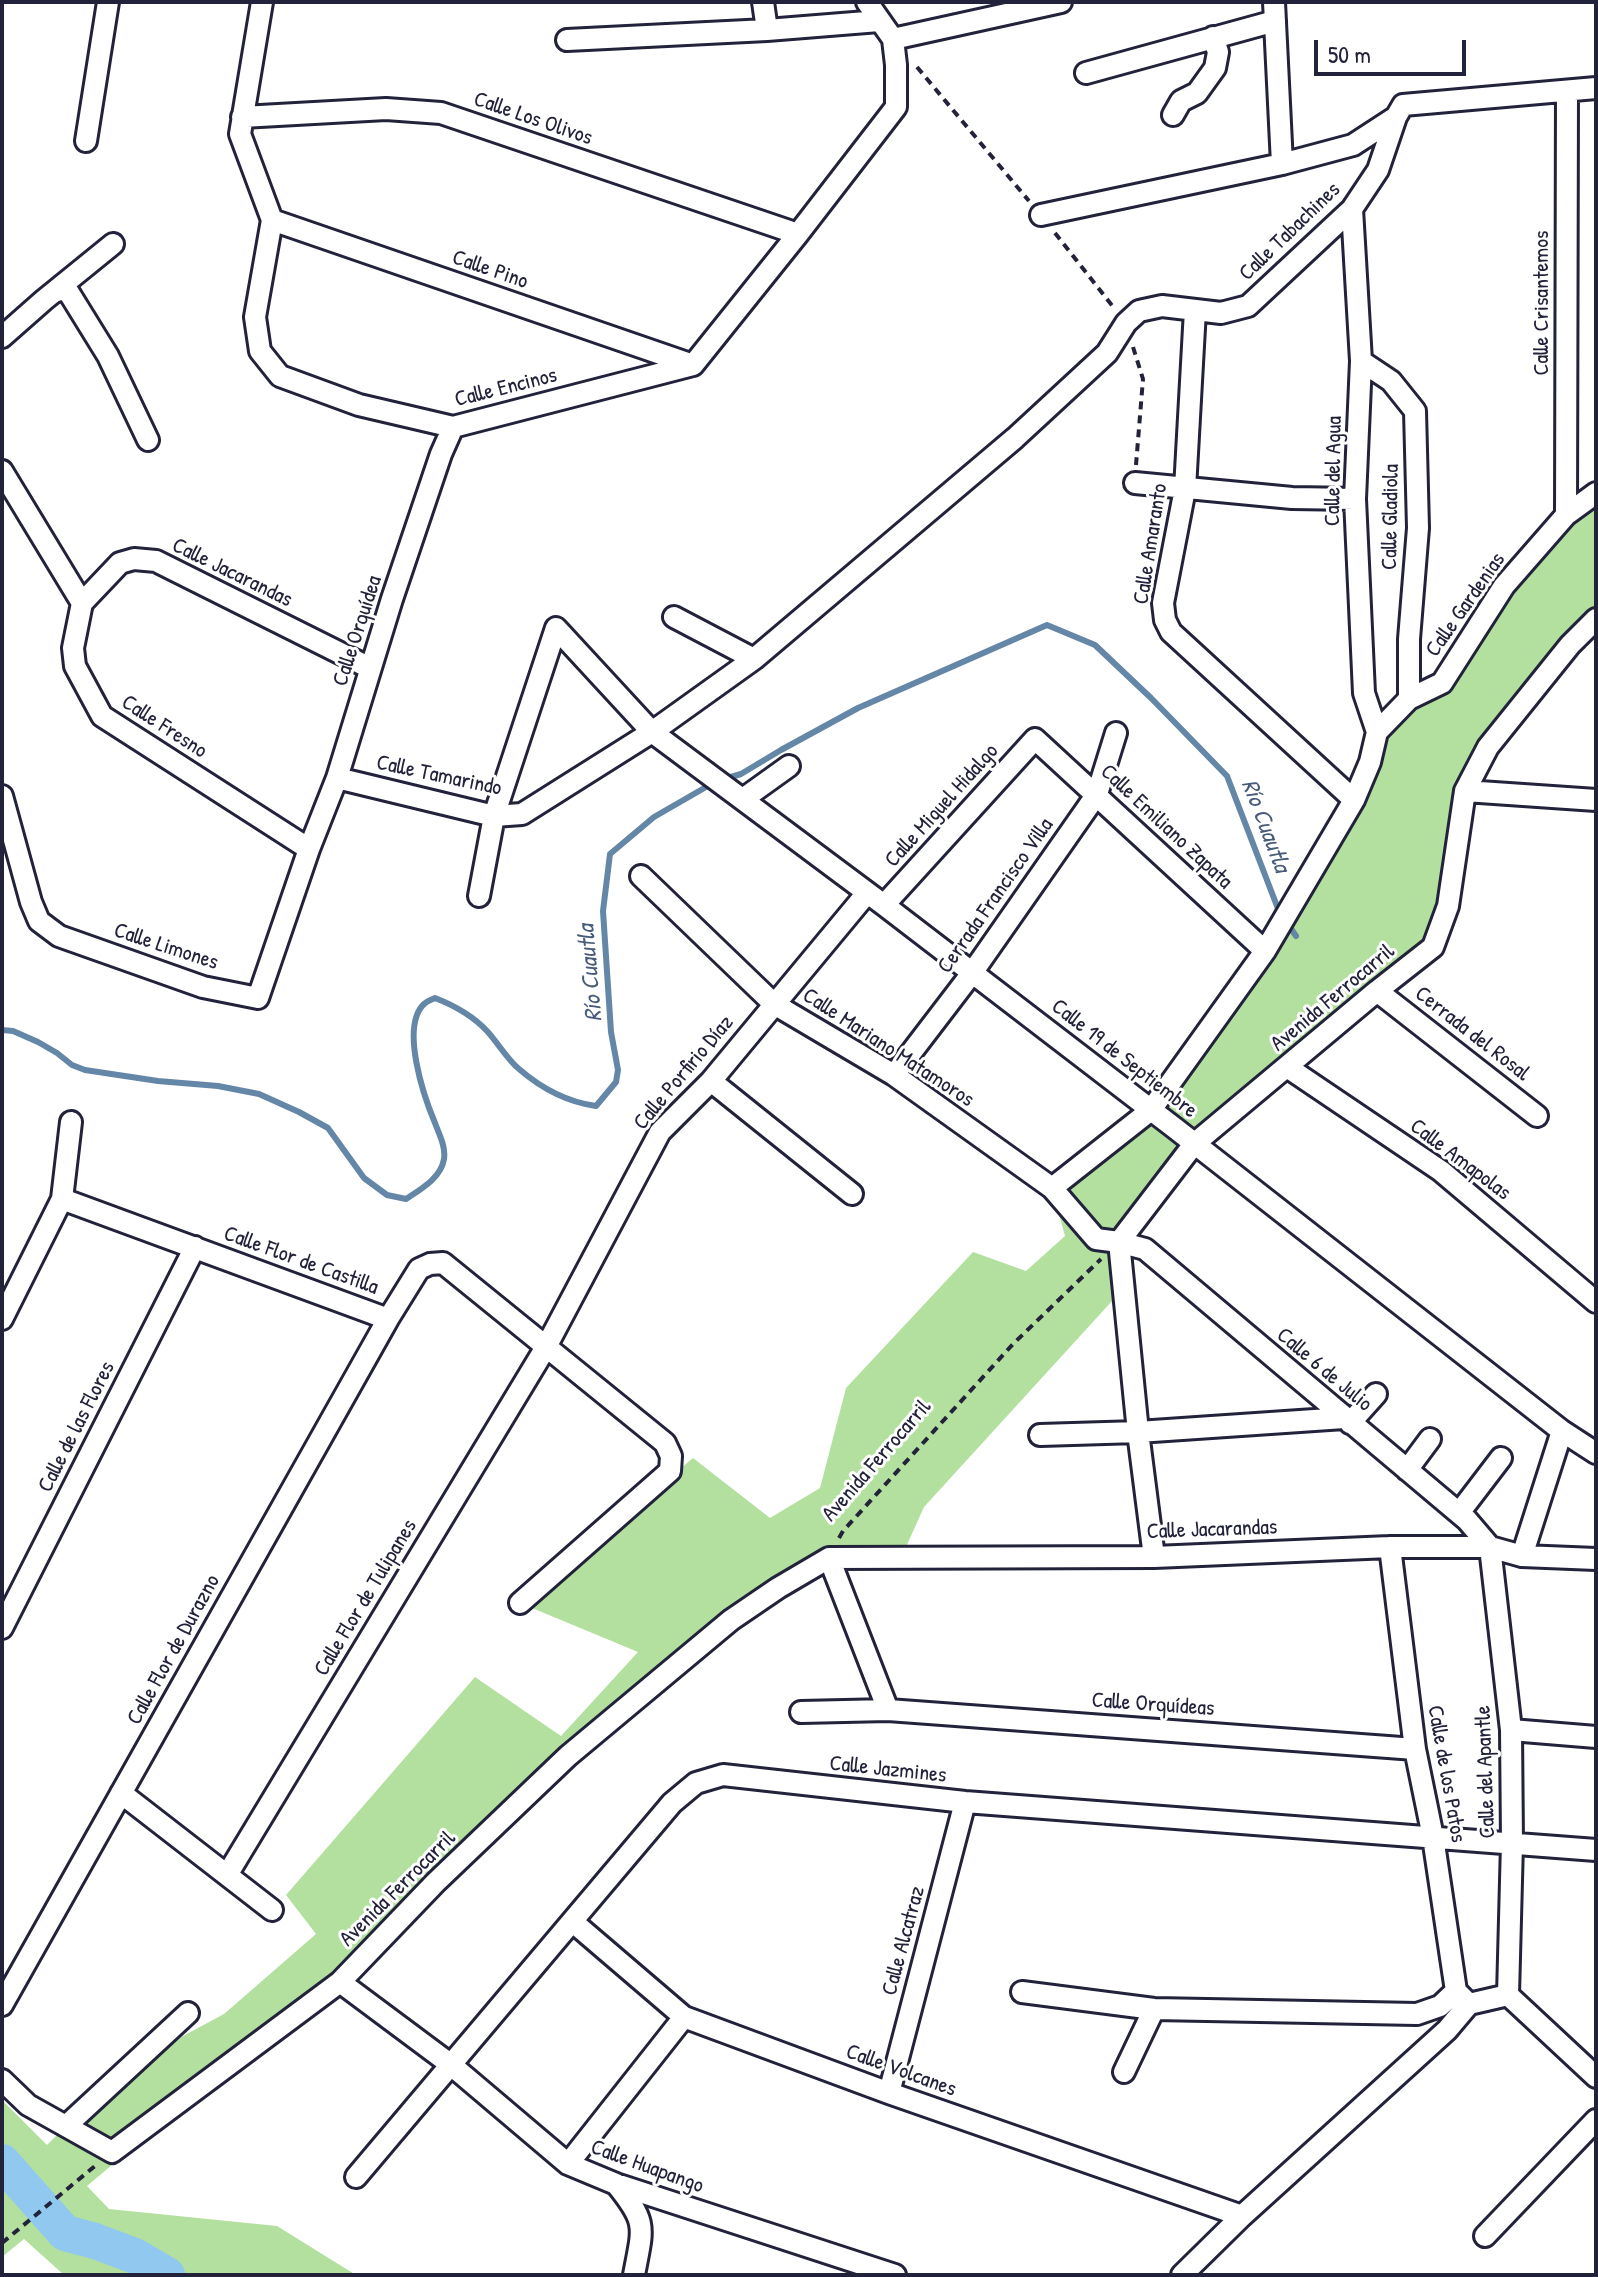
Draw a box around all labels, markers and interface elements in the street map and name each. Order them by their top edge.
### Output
scale bar [1318,24,1470,74]
text: 50 m [1328,38,1371,70]
street label: Calle Los Olivos [470,86,596,152]
street label: Calle Tabachines [1234,177,1346,287]
street label: Calle Crisantemos [1529,230,1555,376]
street label: Calle Pino [449,245,531,295]
street label: Calle Encinos [452,363,560,413]
street label: Calle del Agua [1320,416,1348,526]
street label: Calle Gladiola [1377,464,1405,570]
street label: Calle Amaranto [1128,482,1174,606]
street label: Calle Jacarandas [168,533,296,613]
street label: Calle Gardenias [1421,548,1511,662]
street label: Calle Orquídea [328,572,388,690]
street label: Calle Fresno [116,690,212,764]
street label: Calle Miguel Hidalgo [880,739,1004,873]
street label: Calle Tamarindo [374,750,504,802]
street label: Calle Emiliano Zapata [1095,759,1237,895]
water label: Río Cuautla [1234,775,1296,877]
street label: Cerrada Francisco Villa [932,813,1060,979]
street label: Calle Limones [111,918,221,976]
water label: Río Cuautla [572,923,610,1023]
street label: Avenida Ferrocarril [1266,939,1400,1057]
street label: Cerrada del Rosal [1409,981,1535,1087]
street label: Calle Mariano Matamoros [797,983,979,1113]
street label: Calle 19 de Septiembre [1046,994,1202,1124]
street label: Calle Porfirio Díaz [628,1010,740,1136]
street label: Calle Amapolas [1404,1113,1516,1207]
street label: Calle Flor de Castilla [220,1221,382,1301]
street label: Calle 6 de Julio [1271,1322,1377,1418]
street label: Calle de las Flores [33,1357,121,1497]
street label: Avenida Ferrocarril [817,1395,937,1527]
street label: Calle Flor de Tulipanes [309,1515,423,1681]
street label: Calle Jacarandas [1146,1515,1278,1545]
street label: Calle Flor de Durazno [122,1570,226,1730]
street label: Calle Orquídeas [1091,1688,1215,1722]
street label: Calle de los Patos [1421,1703,1471,1845]
street label: Calle del Apantle [1470,1705,1502,1839]
street label: Calle Jazmines [828,1751,948,1789]
street label: Avenida Ferrocarril [335,1826,461,1952]
street label: Calle Alcatraz [877,1884,931,1998]
street label: Calle Volcanes [842,2039,960,2103]
street label: Calle Huapango [587,2134,707,2200]

